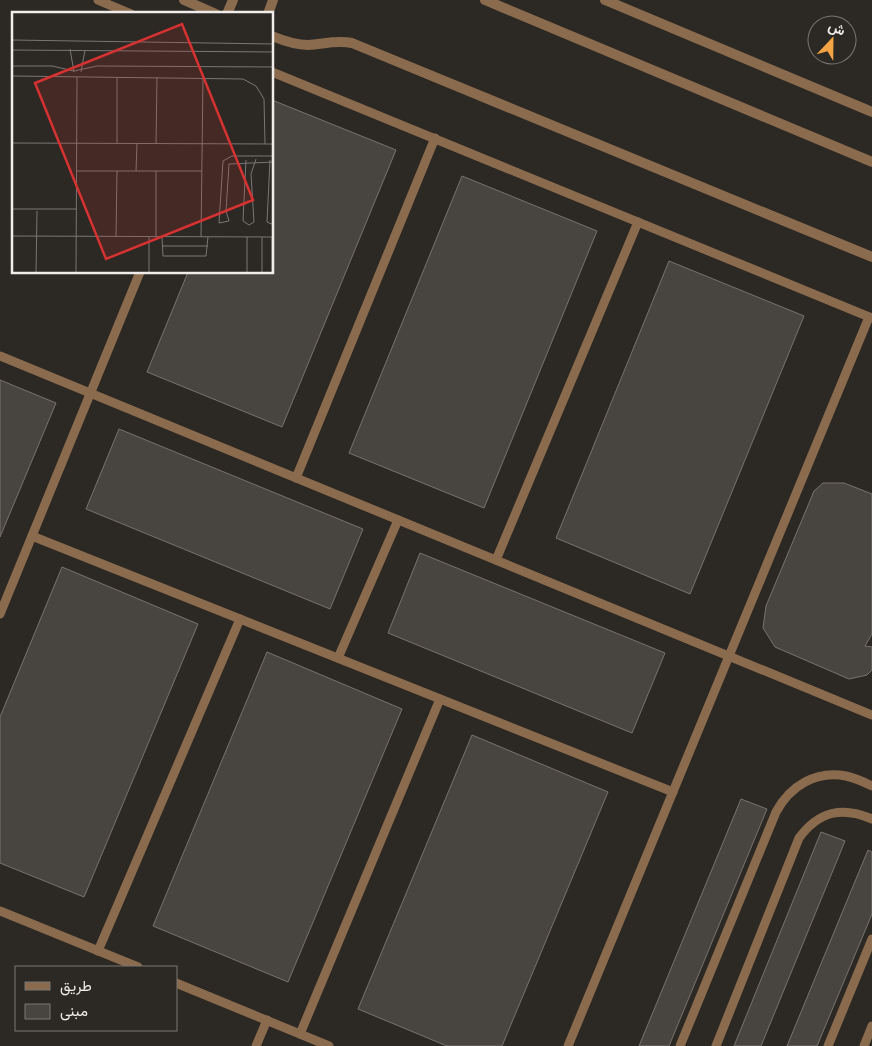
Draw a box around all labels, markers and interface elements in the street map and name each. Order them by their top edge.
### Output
inset map [12,12,274,274]
north arrow [807,15,857,65]
text: ش [826,16,849,40]
legend [15,966,178,1031]
text: طريق [60,975,92,996]
text: مبنى [60,1000,88,1021]

